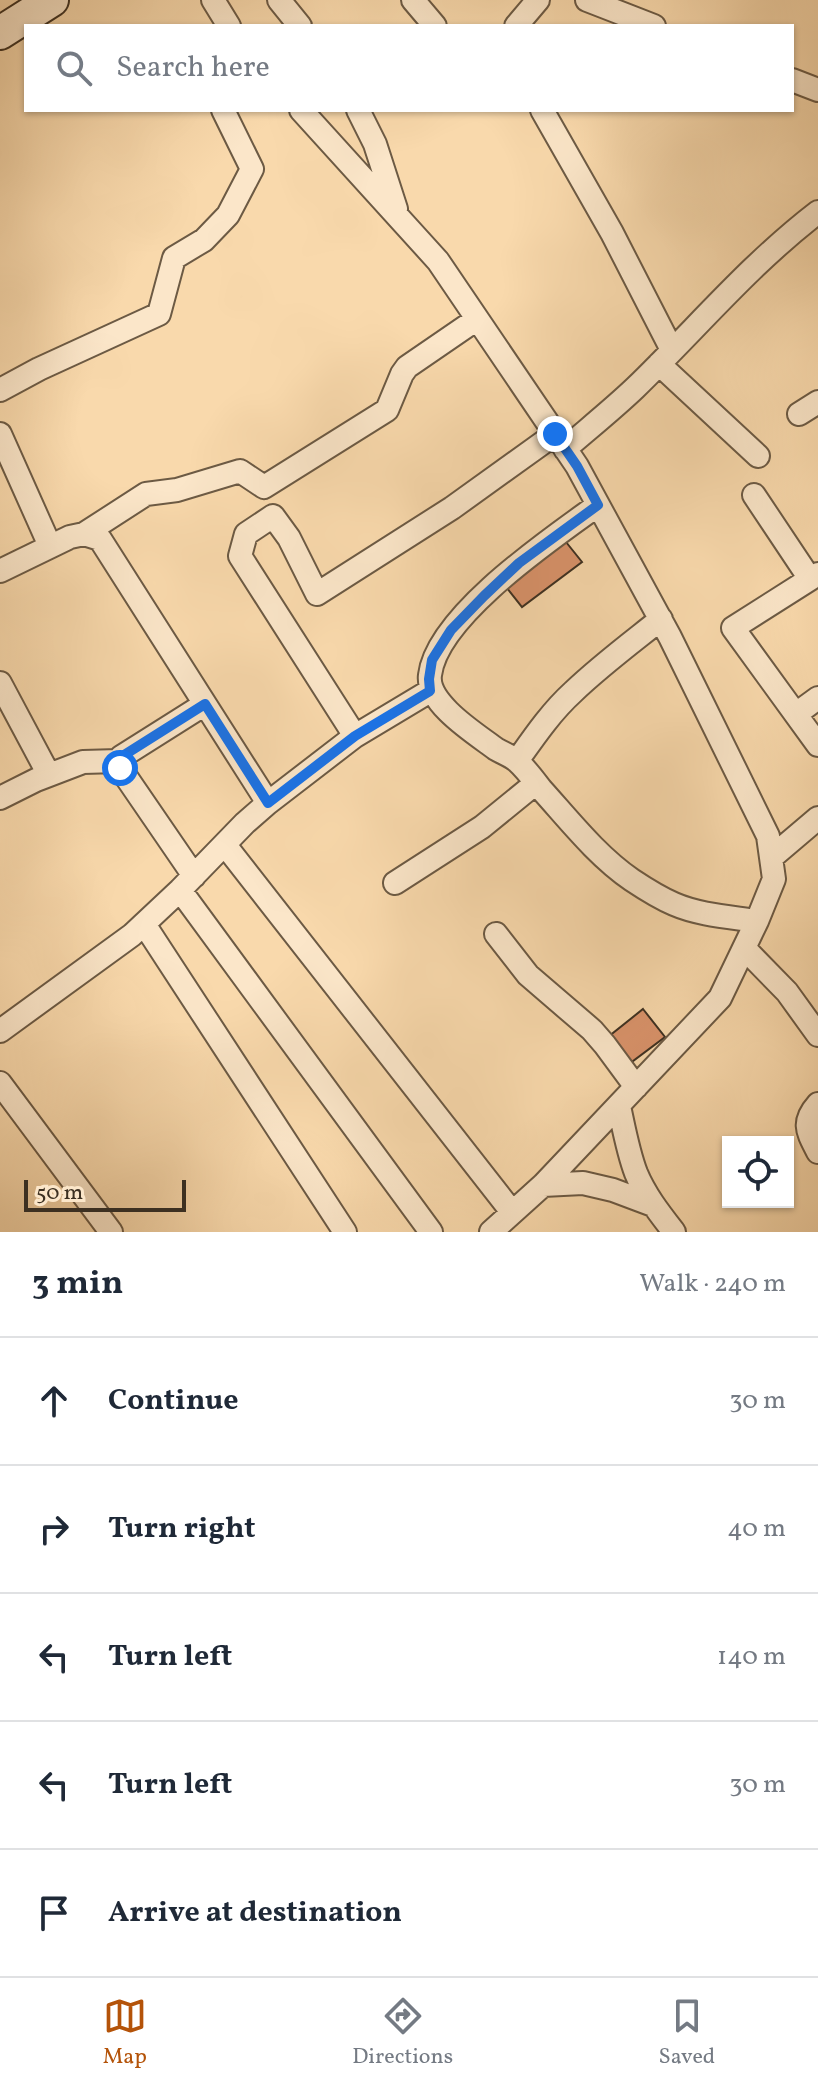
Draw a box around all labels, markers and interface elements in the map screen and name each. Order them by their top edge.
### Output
search box [24,24,794,112]
icon: search [52,46,96,90]
text: Search here [116,47,270,89]
route end [537,416,573,452]
route start [102,750,138,786]
map controls [722,1136,794,1208]
button: locate [722,1136,794,1208]
scale bar [24,1176,186,1212]
text: 50 m [36,1178,83,1209]
text: 3 min [32,1261,123,1308]
text: Walk · 240 m [639,1266,786,1302]
icon: ahead [32,1379,76,1423]
text: Continue [108,1380,239,1422]
text: 30 m [729,1383,786,1419]
icon: right [32,1507,76,1551]
text: Turn right [108,1508,256,1550]
text: 40 m [727,1511,786,1547]
icon: left [32,1635,76,1679]
text: Turn left [108,1636,232,1678]
text: 140 m [717,1639,786,1675]
icon: left [32,1763,76,1807]
text: Turn left [108,1764,232,1806]
text: 30 m [729,1767,786,1803]
icon: arrive [32,1891,76,1935]
text: Arrive at destination [108,1892,402,1934]
tab: Map [103,1994,147,2073]
tab: Directions [352,1994,453,2073]
tab: Saved [659,1994,715,2073]

